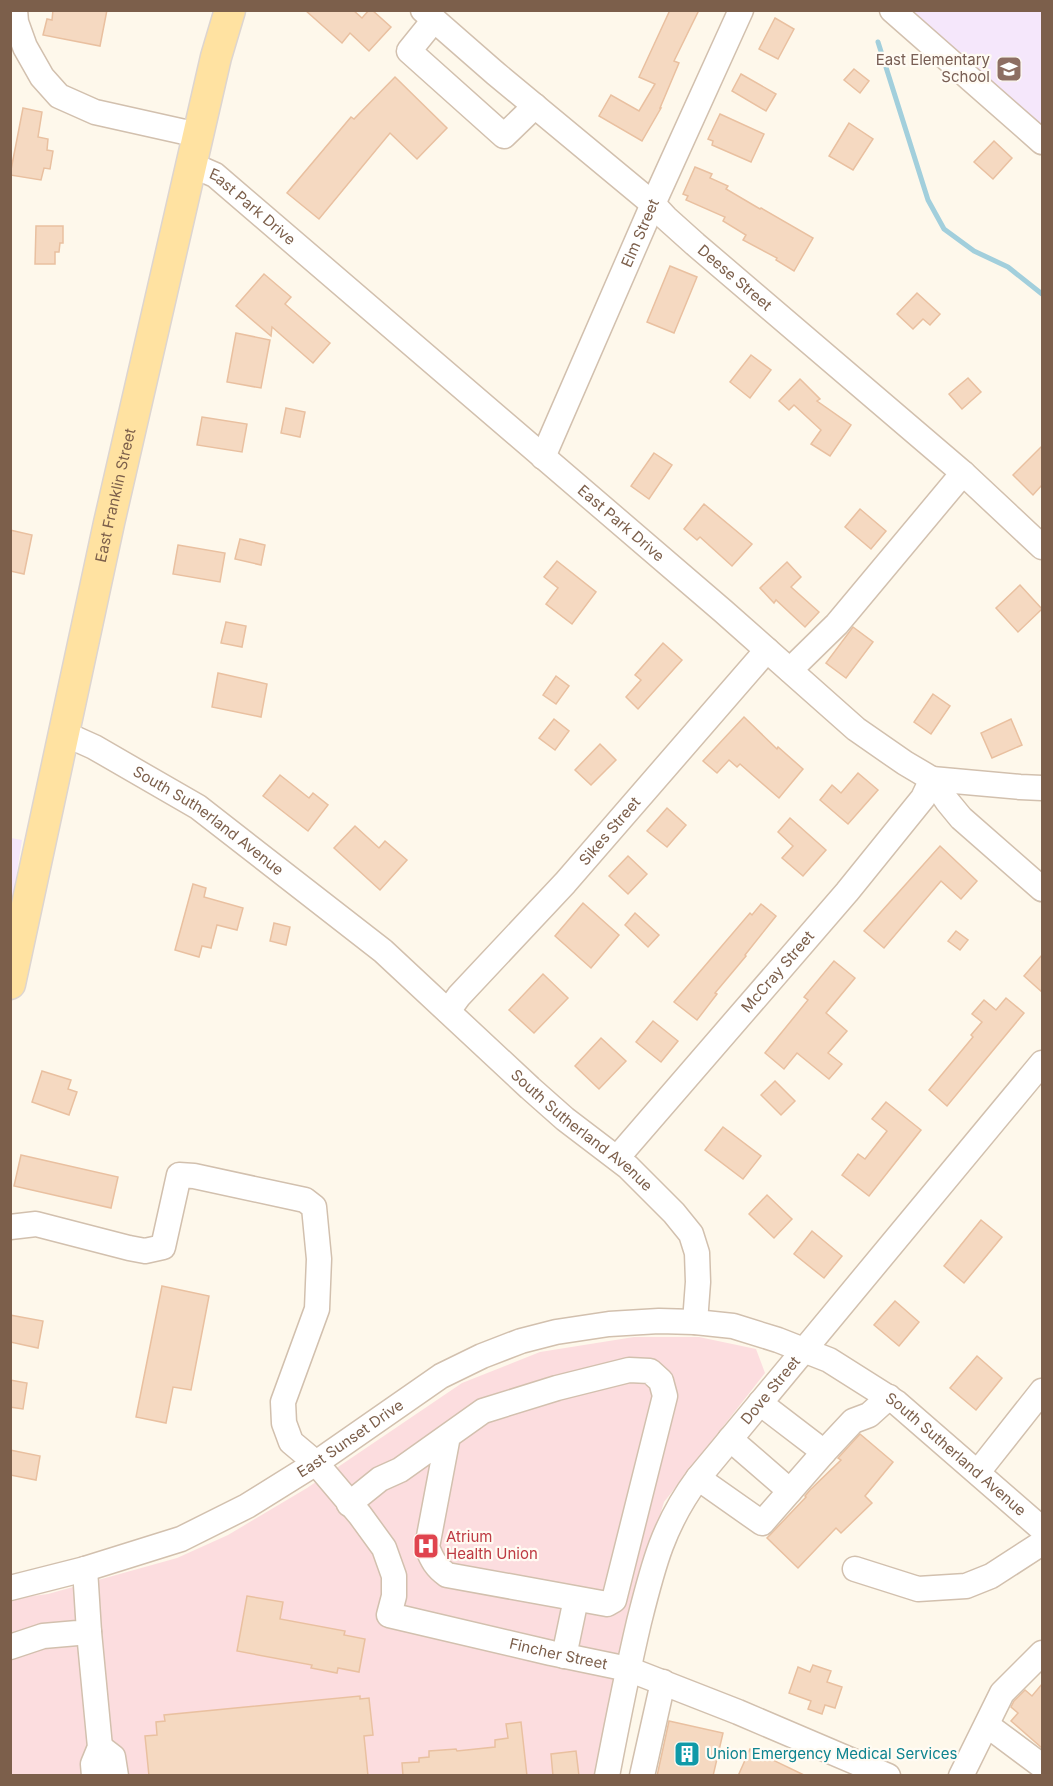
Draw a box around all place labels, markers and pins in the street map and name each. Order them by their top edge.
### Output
place label: East Elementary School [876,50,991,86]
school or university icon: East Elementary School [994,54,1024,84]
place label: Atrium Health Union [446,1527,538,1563]
hospital icon: Atrium Health Union [411,1531,441,1561]
building icon: Union Emergency Medical Services [672,1739,702,1769]
place label: Union Emergency Medical Services [706,1744,957,1763]

